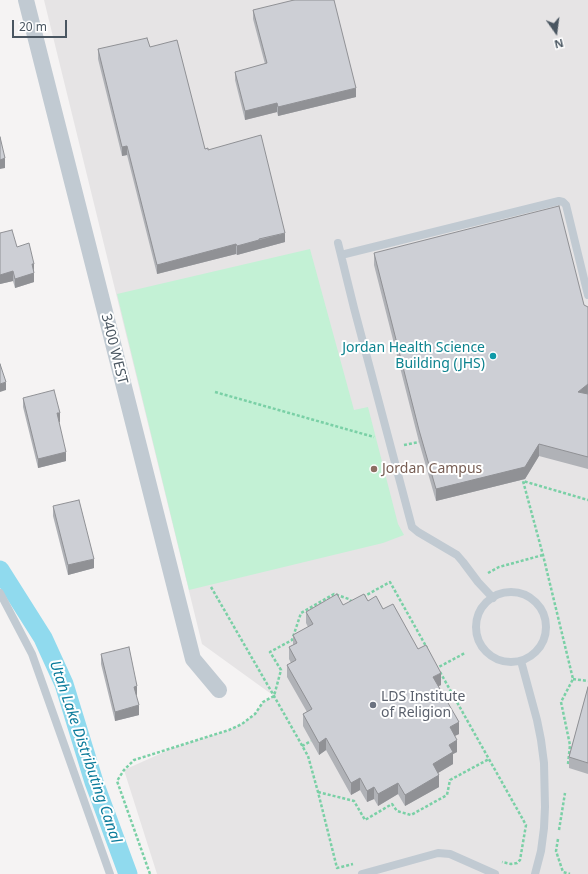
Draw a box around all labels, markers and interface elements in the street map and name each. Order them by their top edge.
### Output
scale bar [14,12,69,38]
north arrow [536,12,576,52]
text: 20 m [19,18,47,35]
text: N [553,36,565,52]
street label: 3400 WEST [97,312,131,386]
place label: Jordan Health Science Building (JHS) [342,340,485,372]
marker: Jordan Health Science Building (JHS) [488,351,498,361]
place label: Jordan Campus [382,461,482,477]
marker: Jordan Campus [369,464,379,474]
water label: Utah Lake Distributing Canal [45,659,125,845]
place label: LDS Institute of Religion [381,689,465,722]
marker: LDS Institute of Religion [368,700,378,710]

